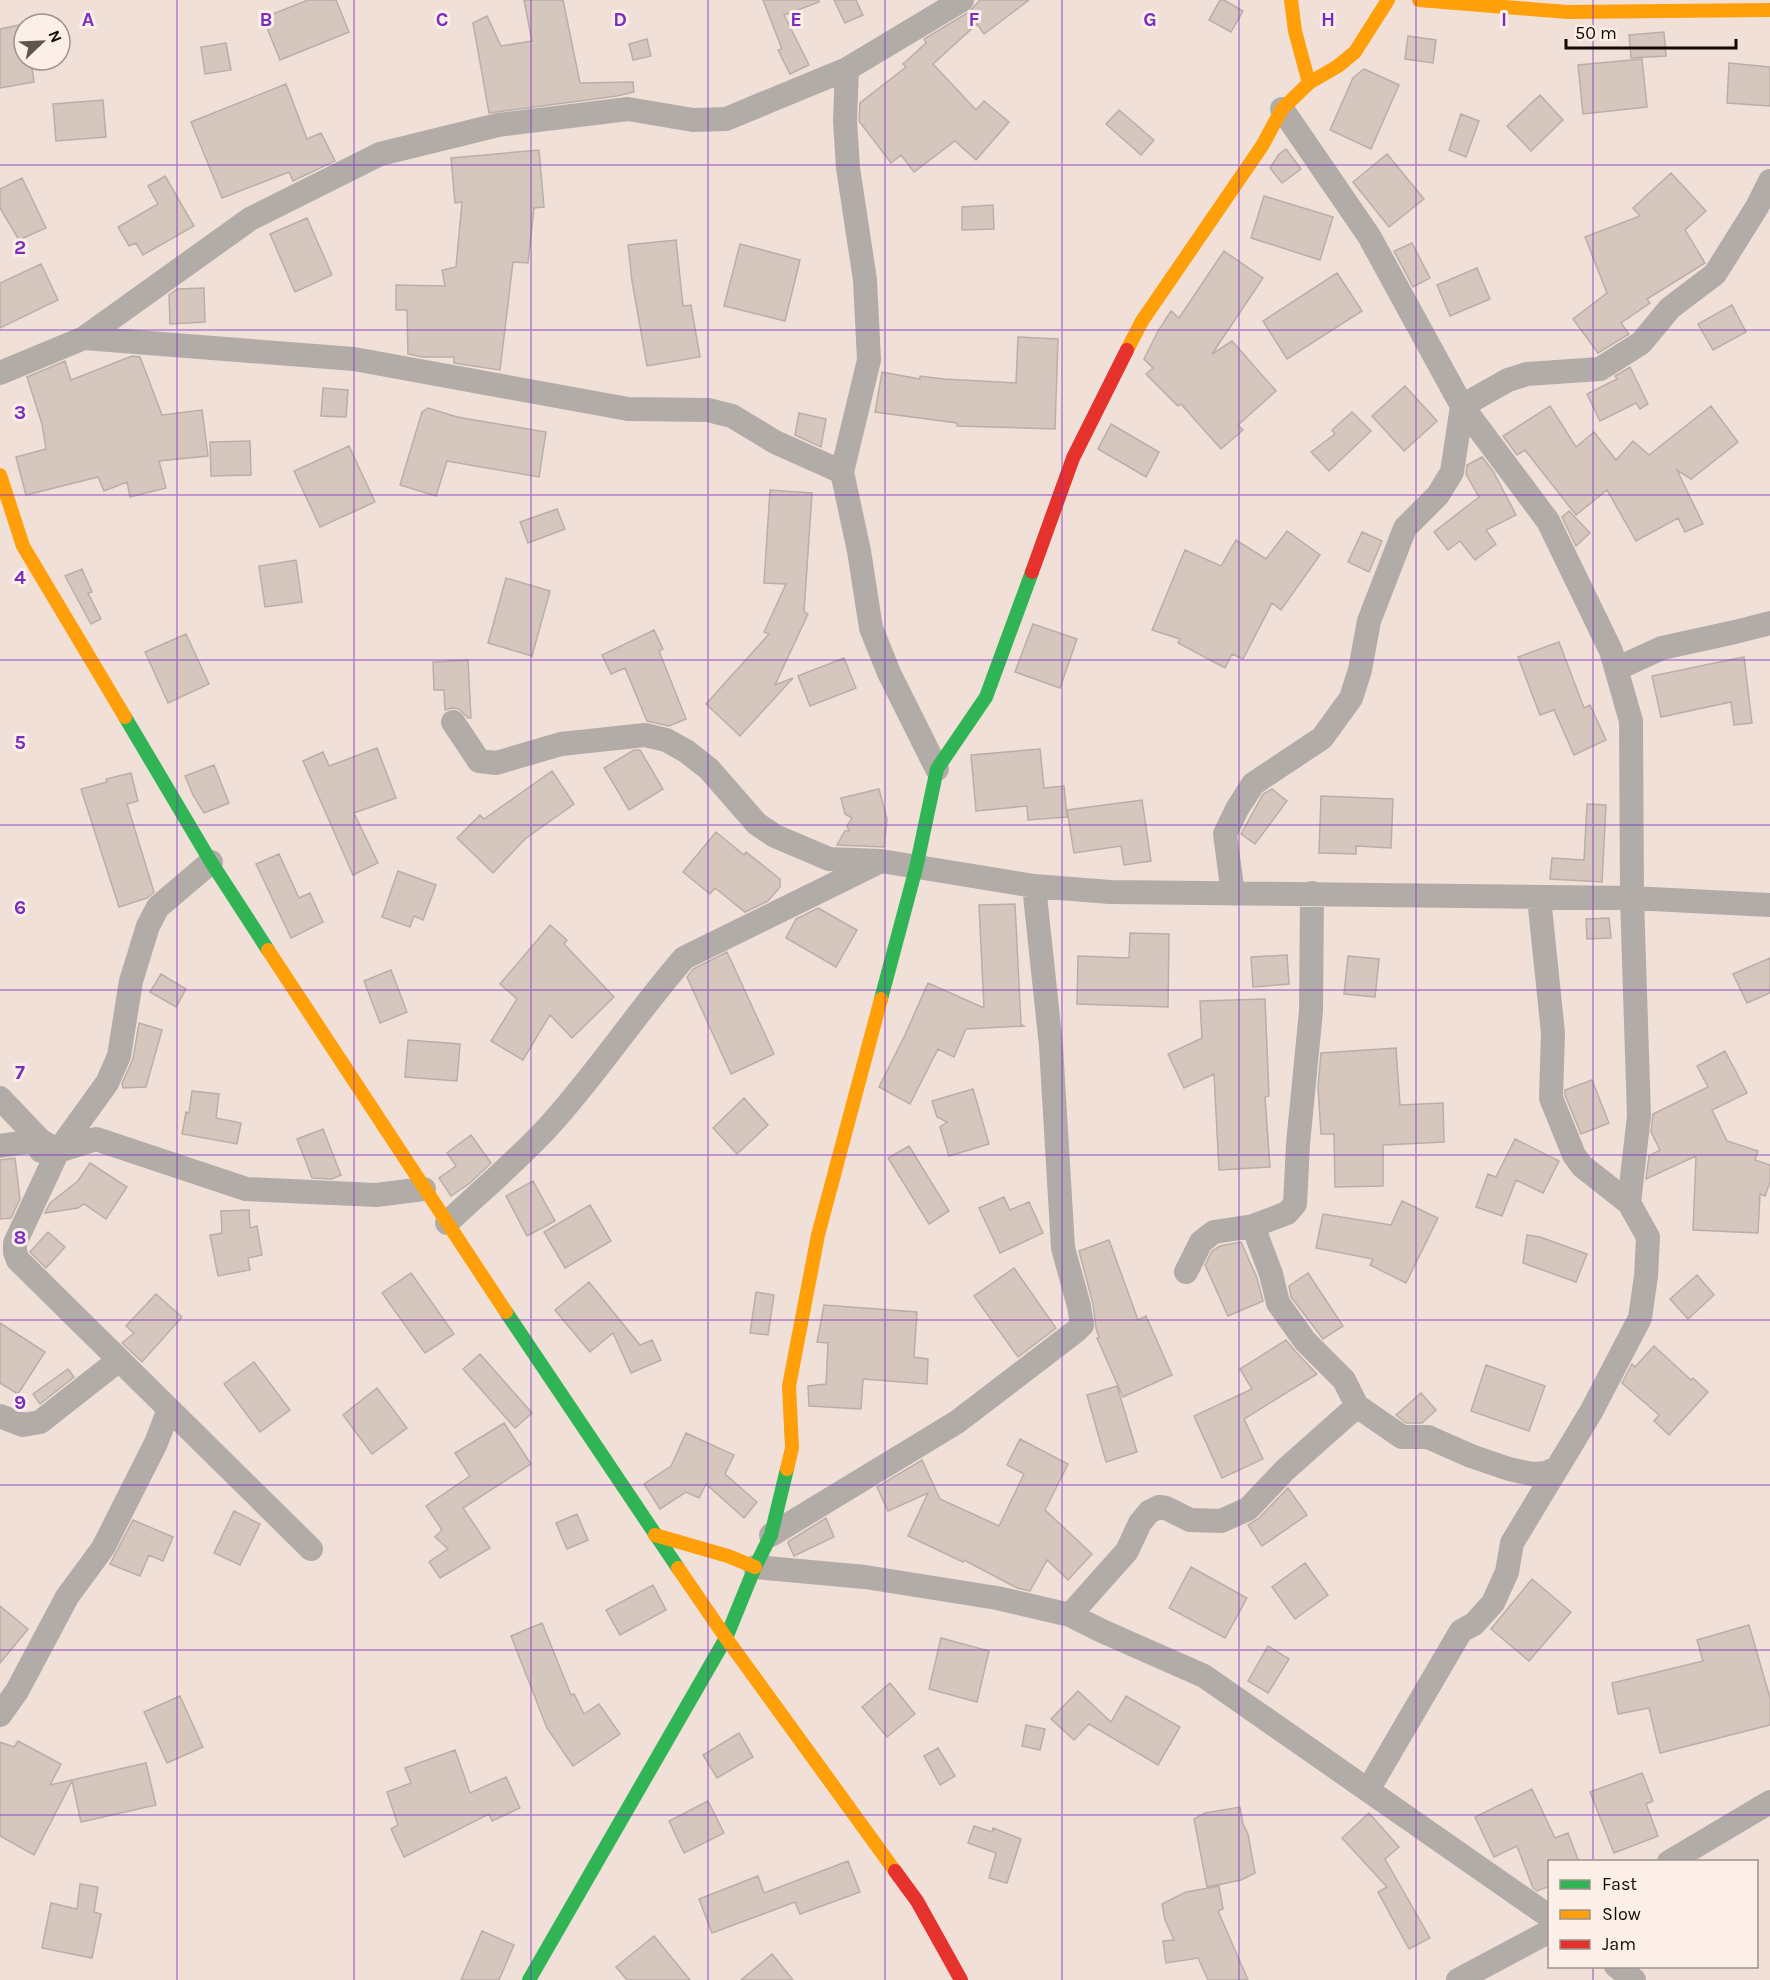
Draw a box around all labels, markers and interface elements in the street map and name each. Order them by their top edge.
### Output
text: A [82,8,95,31]
text: B [260,8,272,31]
text: C [436,8,448,31]
text: D [613,8,627,31]
text: E [790,8,802,31]
text: F [969,8,980,31]
text: G [1143,8,1157,31]
text: H [1321,8,1335,31]
text: I [1501,8,1507,31]
north arrow [12,12,72,72]
scale bar [1566,12,1736,50]
text: 50 m [1575,22,1617,44]
text: N [44,27,66,45]
text: 2 [14,236,26,259]
text: 3 [14,401,26,424]
text: 4 [14,566,26,589]
text: 5 [14,731,26,754]
text: 6 [14,896,26,919]
text: 7 [15,1061,25,1084]
text: 8 [14,1226,26,1249]
text: 9 [14,1391,26,1414]
legend [1548,1860,1758,1968]
text: Fast [1602,1873,1637,1895]
text: Slow [1602,1903,1641,1925]
text: Jam [1602,1933,1636,1955]

